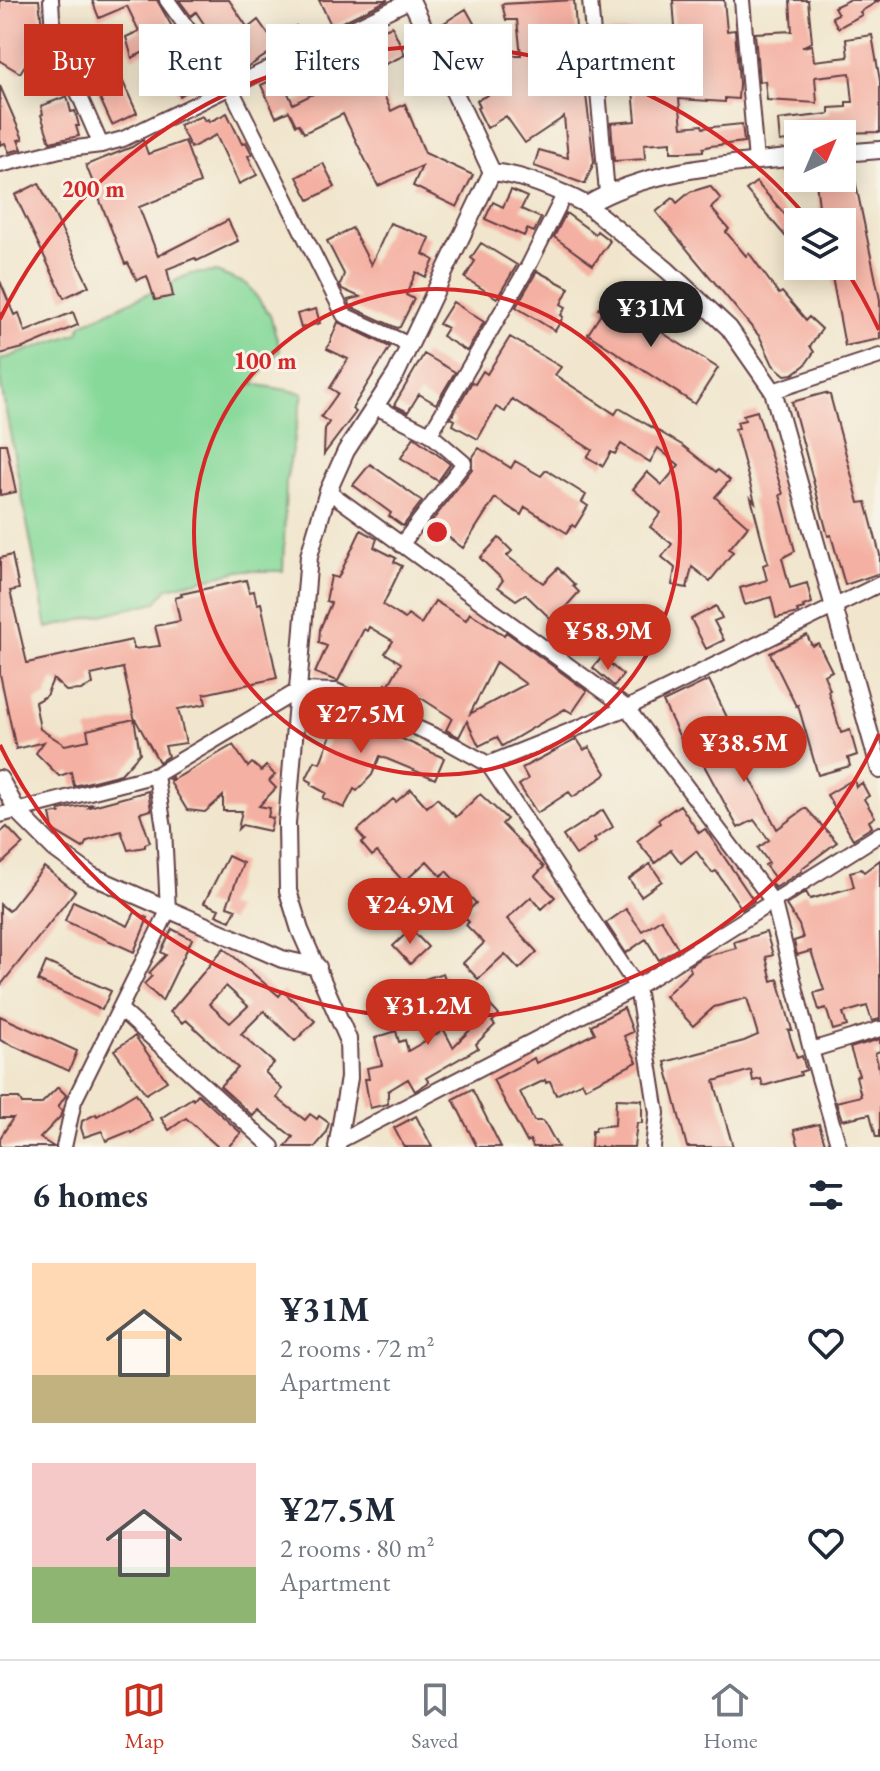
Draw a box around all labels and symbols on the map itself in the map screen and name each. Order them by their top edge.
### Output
north arrow [784,120,856,192]
text: 200 m [61,173,125,204]
pin: ¥31M [604,281,698,349]
text: 100 m [233,345,297,376]
centre of rings [423,518,451,546]
pin: ¥58.9M [543,604,673,672]
pin: ¥27.5M [296,687,426,755]
pin: ¥38.5M [679,716,809,784]
pin: ¥24.9M [345,878,475,946]
pin: ¥31.2M [363,979,493,1047]

